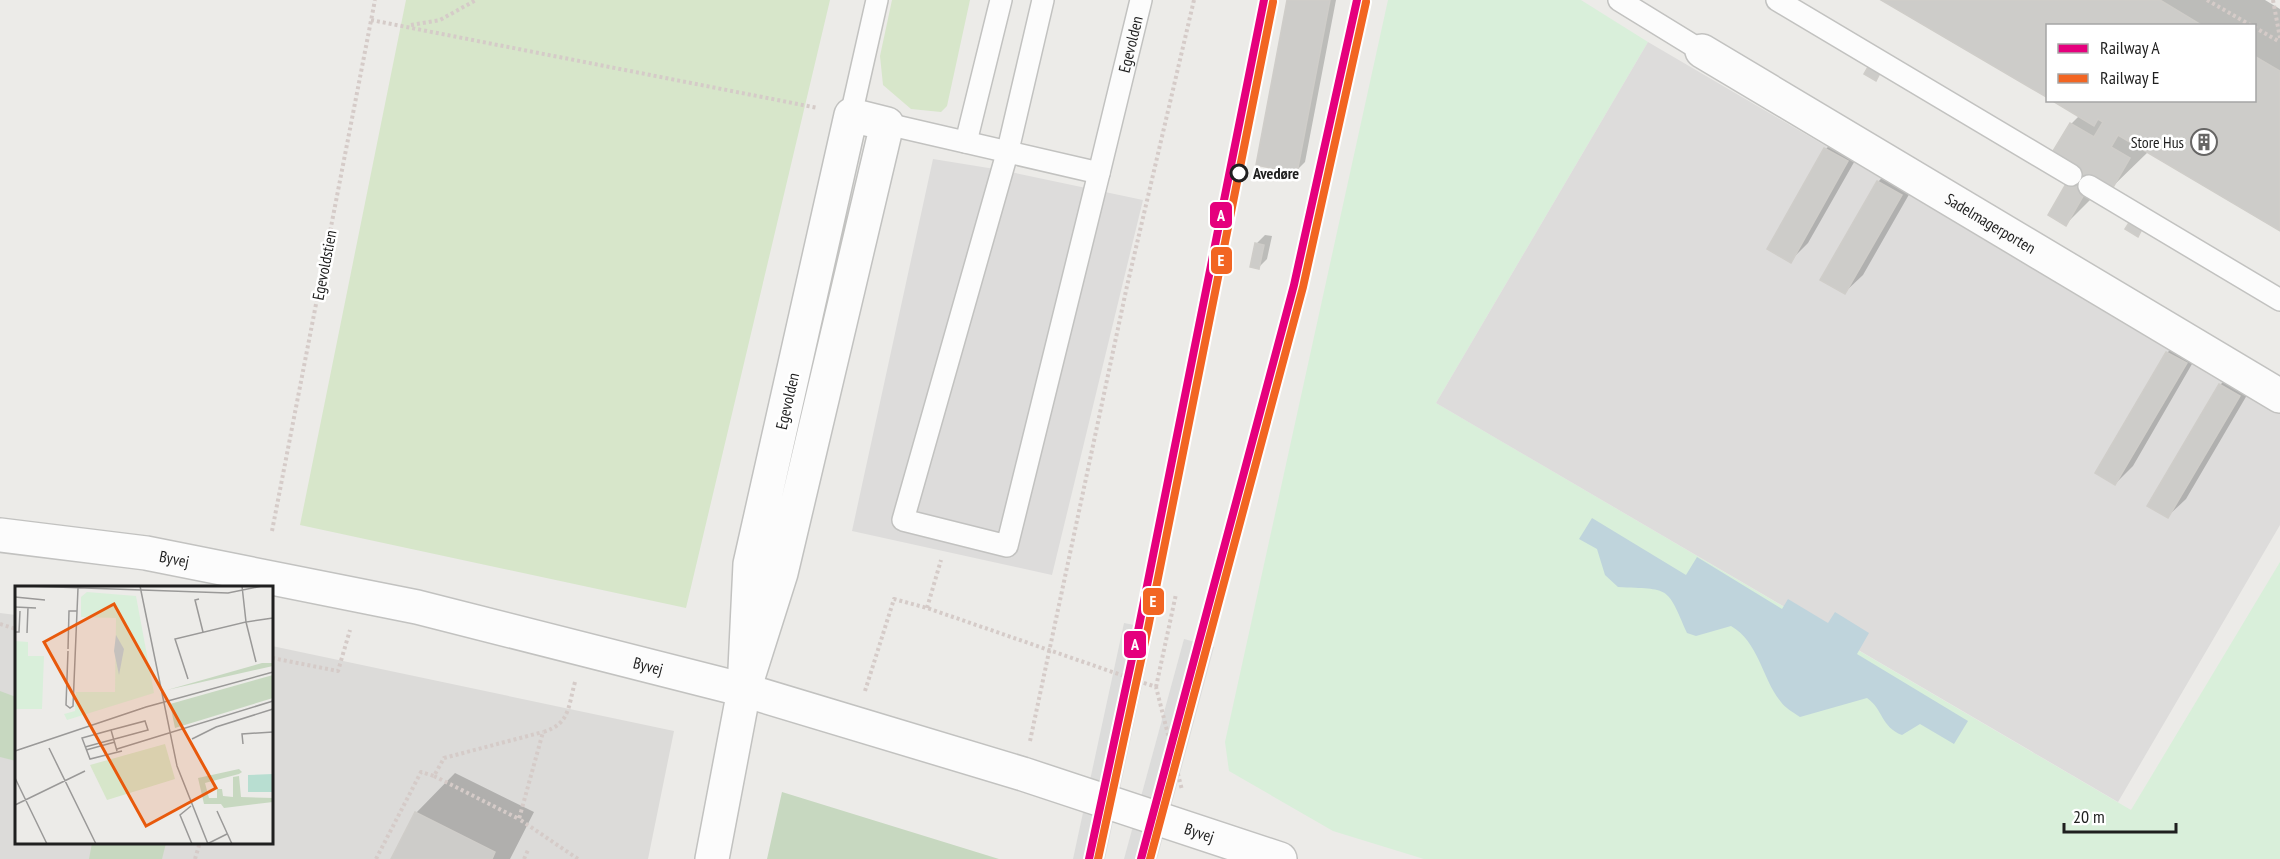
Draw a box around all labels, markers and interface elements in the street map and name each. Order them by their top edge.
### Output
street label: Egevolden [1114,14,1147,75]
legend [2046,24,2256,102]
text: Railway A [2100,36,2160,59]
text: Railway E [2100,66,2160,89]
building icon: Store Hus [2189,127,2219,157]
place label: Store Hus [2131,132,2184,152]
place label: Avedøre [1252,163,1299,183]
marker: Avedøre [1230,164,1248,182]
street label: Sadelmagerporten [1942,189,2039,258]
line badge: A [1209,201,1233,229]
text: A [1216,205,1226,225]
street label: Egevoldstien [307,228,341,302]
line badge: E [1210,246,1233,275]
text: E [1218,250,1225,270]
street label: Egevolden [771,371,803,431]
street label: Byvej [158,546,191,571]
inset map [15,586,273,844]
line badge: E [1142,587,1165,616]
text: E [1150,591,1157,611]
line badge: A [1123,630,1147,659]
text: A [1130,634,1140,654]
street label: Byvej [631,652,665,679]
scale bar [2064,796,2176,834]
text: 20 m [2073,805,2105,828]
street label: Byvej [1182,818,1217,847]

